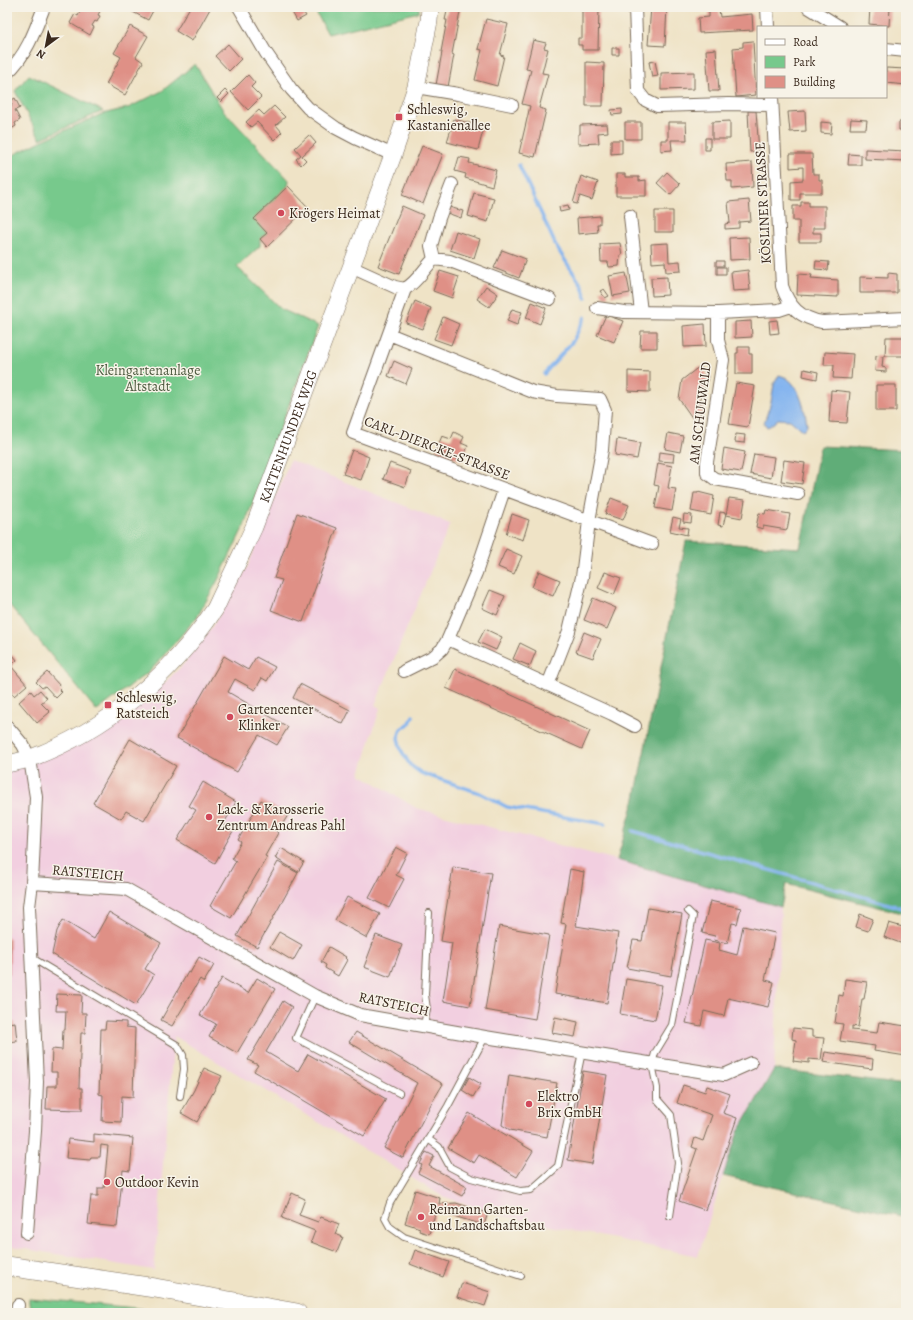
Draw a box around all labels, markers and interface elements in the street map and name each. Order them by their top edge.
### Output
north arrow [26,26,66,66]
legend [757,26,887,98]
text: Road [793,34,819,50]
text: N [34,46,48,63]
text: Park [793,54,816,70]
text: Building [793,74,835,90]
place label: Schleswig, Kastanienallee [407,100,490,135]
marker: Schleswig, Kastanienallee [394,112,404,122]
street label: KÖSLINER STRASSE [750,142,776,264]
place label: Krögers Heimat [289,204,381,223]
marker: Krögers Heimat [276,208,286,218]
park label: Kleingartenanlage Altstadt [96,361,200,396]
street label: AM SCHULWALD [684,361,716,466]
street label: KATTENHUNDER WEG [254,367,321,505]
street label: CARL-DIERCKE-STRASSE [361,411,513,485]
place label: Schleswig, Ratsteich [116,688,177,723]
marker: Schleswig, Ratsteich [103,700,113,710]
place label: Gartencenter Klinker [238,700,314,735]
marker: Gartencenter Klinker [225,712,235,722]
place label: Lack- & Karosserie Zentrum Andreas Pahl [217,800,346,835]
marker: Lack- & Karosserie Zentrum Andreas Pahl [204,812,214,822]
street label: RATSTEICH [51,860,125,886]
street label: RATSTEICH [357,987,431,1021]
place label: Elektro Brix GmbH [537,1087,602,1122]
marker: Elektro Brix GmbH [524,1099,534,1109]
place label: Outdoor Kevin [115,1173,199,1192]
marker: Outdoor Kevin [102,1177,112,1187]
place label: Reimann Garten- und Landschaftsbau [429,1200,545,1235]
marker: Reimann Garten- und Landschaftsbau [416,1212,426,1222]

